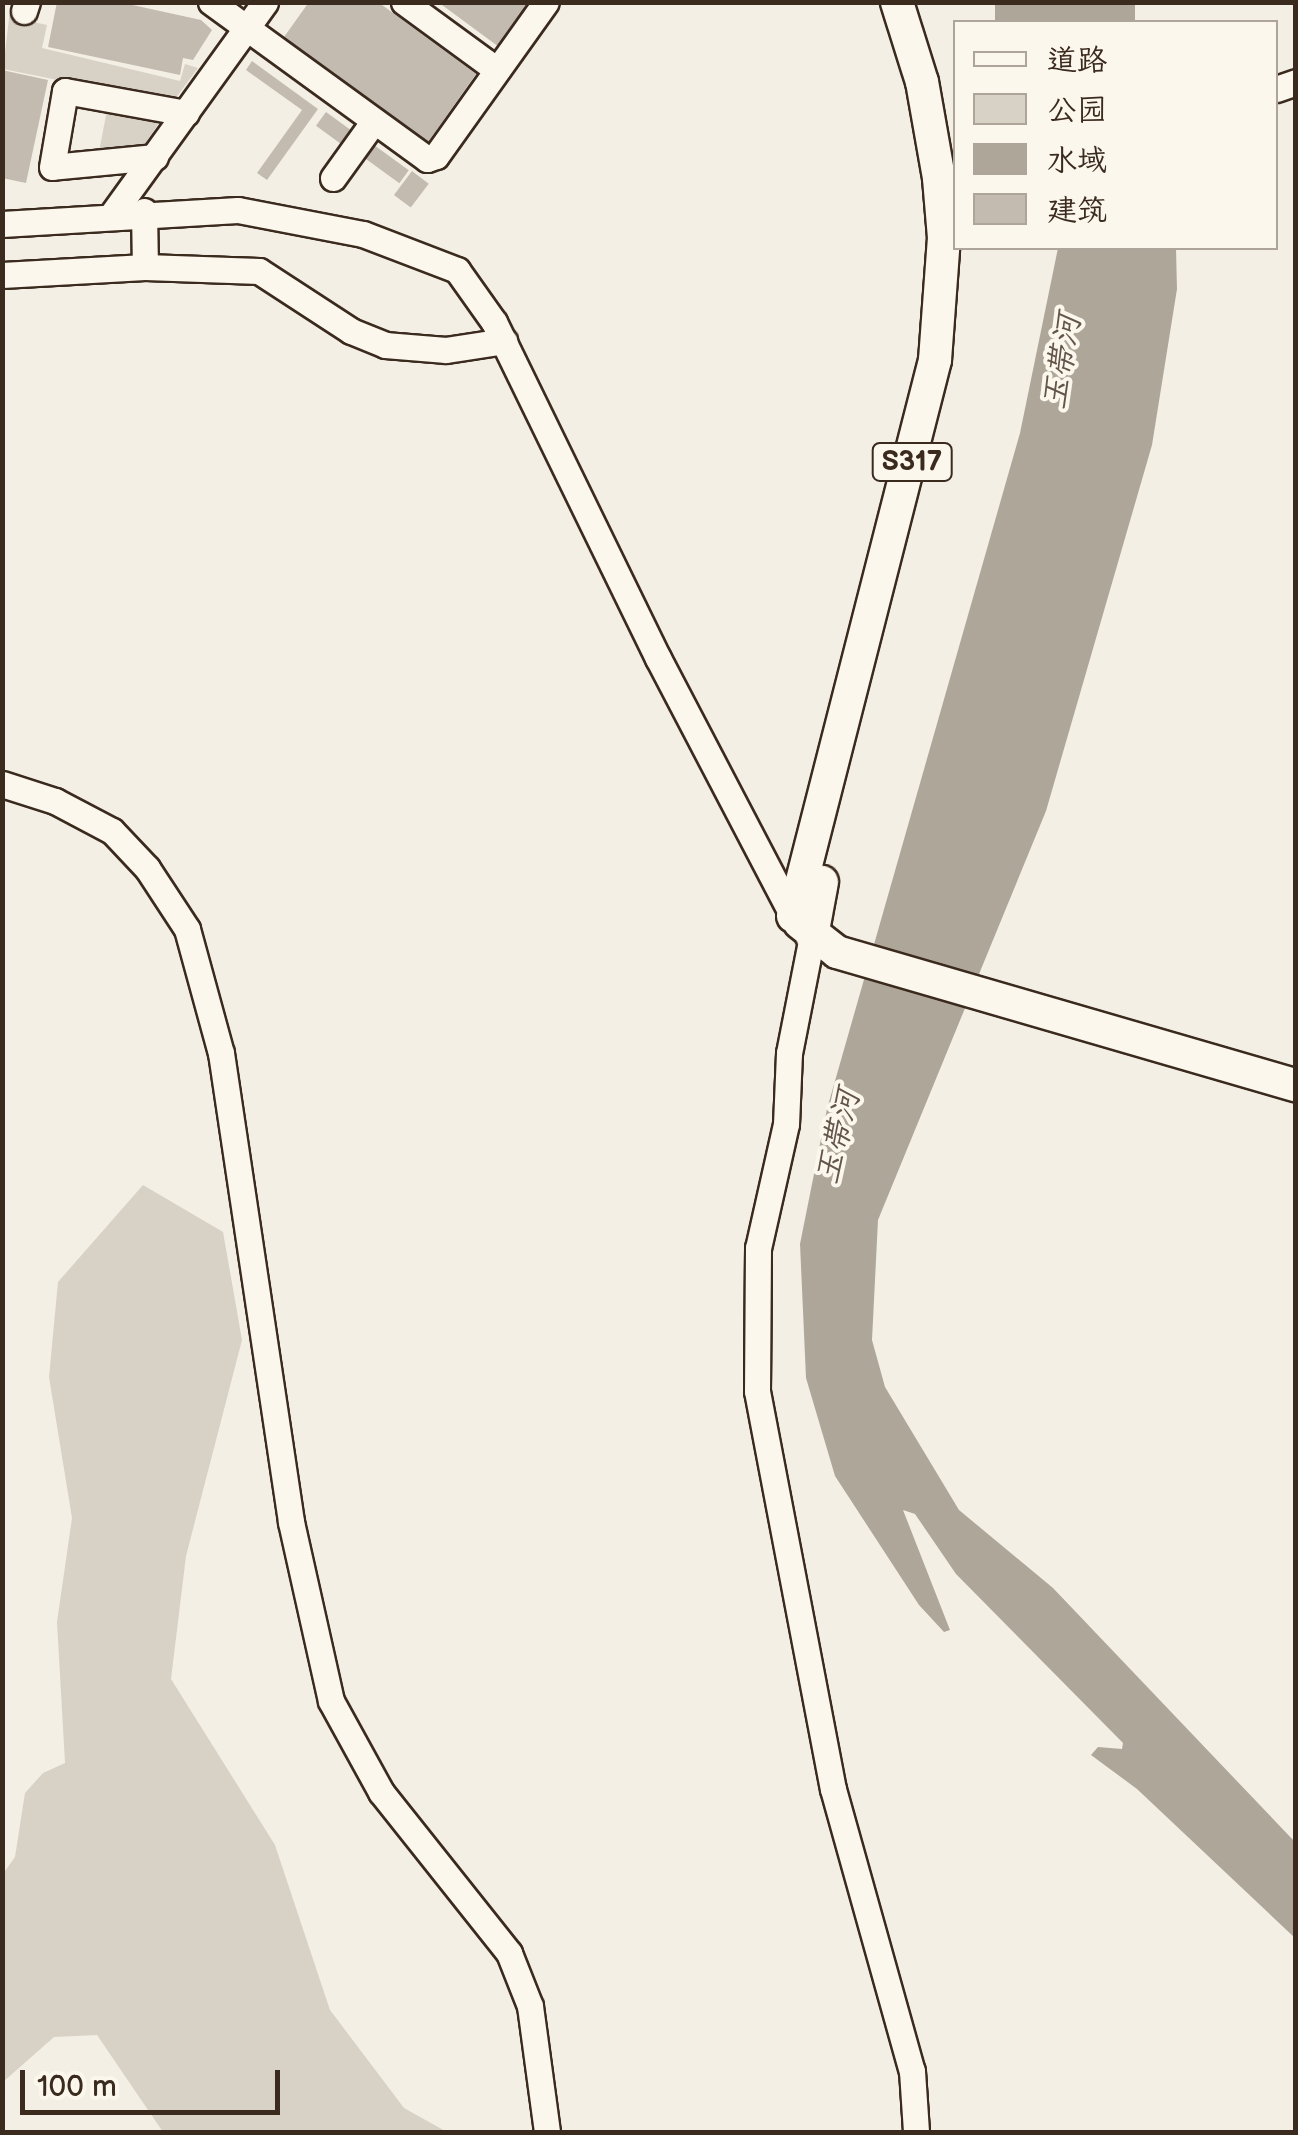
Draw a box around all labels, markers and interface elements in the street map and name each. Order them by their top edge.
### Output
legend [953,20,1278,250]
text: 道路 [1047,43,1107,79]
text: 公园 [1047,93,1107,129]
text: 水域 [1047,143,1107,179]
text: 建筑 [1047,193,1107,229]
water label: 玉带河 [1036,311,1090,413]
road number: S317 [870,439,954,485]
water label: 玉带河 [809,1086,869,1188]
scale bar [25,2050,285,2112]
text: 100 m [37,2069,117,2105]

